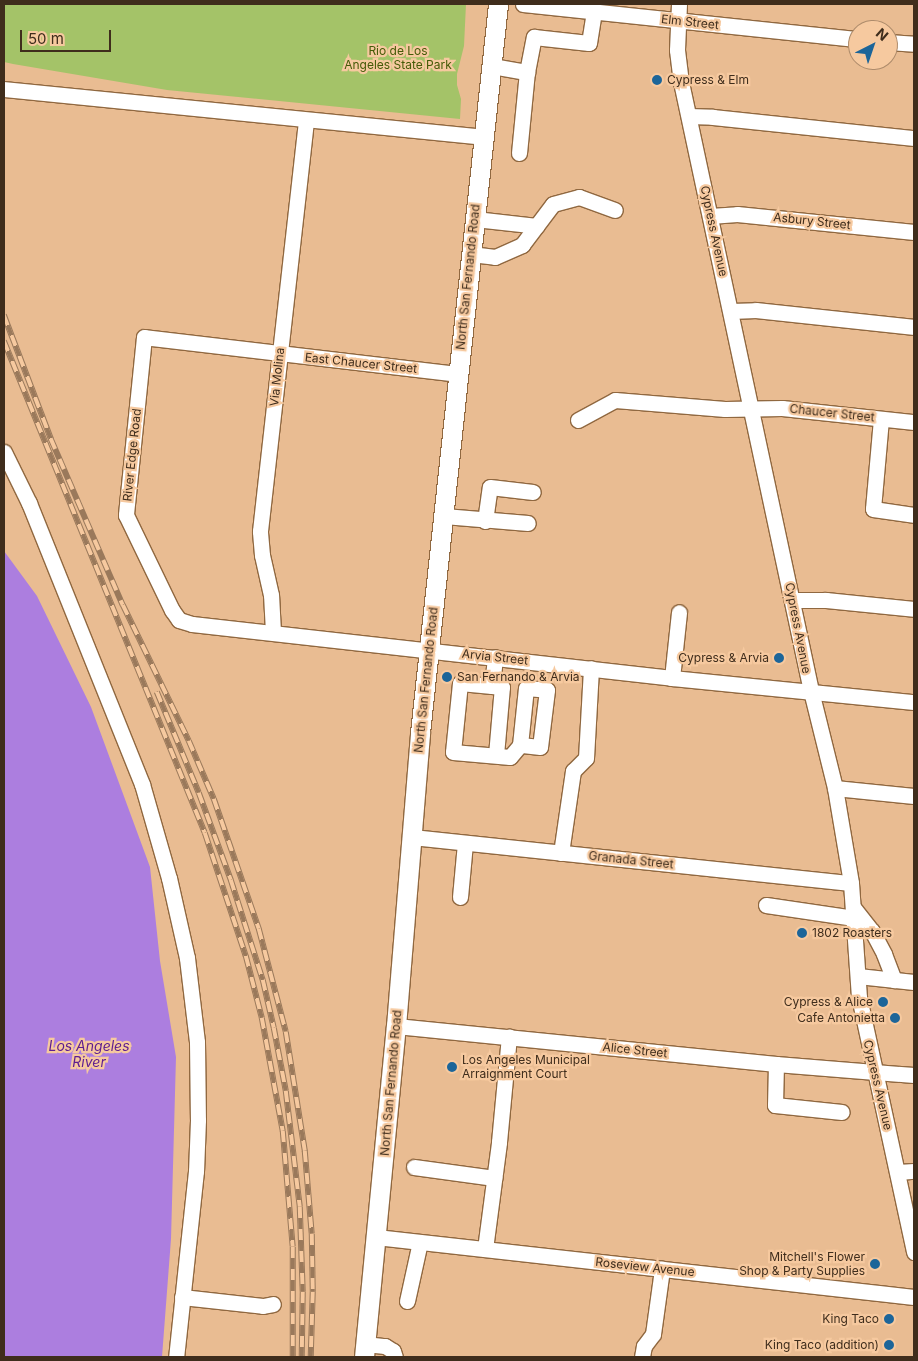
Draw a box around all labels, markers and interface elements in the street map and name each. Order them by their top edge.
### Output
street label: Elm Street [660,12,720,32]
scale bar [22,20,114,52]
north arrow [848,20,898,70]
text: N [873,24,892,44]
text: 50 m [28,29,64,48]
park label: Rio de Los Angeles State Park [344,44,452,72]
place label: Cypress & Elm [667,73,749,87]
marker: Cypress & Elm [651,74,663,86]
street label: Cypress Avenue [697,184,731,278]
street label: North San Fernando Road [453,203,483,351]
street label: Asbury Street [773,210,851,232]
street label: Via Molina [267,347,287,407]
street label: East Chaucer Street [304,350,418,376]
street label: Chaucer Street [789,401,875,425]
street label: River Edge Road [120,408,144,502]
street label: Cypress Avenue [782,581,814,675]
street label: North San Fernando Road [411,606,441,754]
street label: Arvia Street [461,646,529,668]
place label: Cypress & Arvia [678,651,769,665]
marker: Cypress & Arvia [773,652,785,664]
place label: San Fernando & Arvia [457,670,580,684]
marker: San Fernando & Arvia [441,671,453,683]
street label: Granada Street [588,848,674,872]
place label: 1802 Roasters [812,926,892,940]
marker: 1802 Roasters [796,927,808,939]
place label: Cypress & Alice [784,995,873,1009]
marker: Cypress & Alice [877,996,889,1008]
street label: North San Fernando Road [377,1009,405,1157]
place label: Cafe Antonietta [797,1011,885,1025]
marker: Cafe Antonietta [889,1012,901,1024]
water label: Los Angeles River [48,1038,130,1070]
street label: Cypress Avenue [861,1038,895,1132]
street label: Alice Street [602,1039,668,1061]
place label: Los Angeles Municipal Arraignment Court [462,1053,590,1081]
marker: Los Angeles Municipal Arraignment Court [446,1061,458,1073]
place label: Mitchell's Flower Shop & Party Supplies [739,1250,865,1278]
street label: Roseview Avenue [595,1255,695,1279]
marker: Mitchell's Flower Shop & Party Supplies [869,1258,881,1270]
place label: King Taco [822,1312,879,1326]
marker: King Taco [883,1313,895,1325]
place label: King Taco (addition) [765,1338,879,1352]
marker: King Taco (addition) [883,1339,895,1351]

